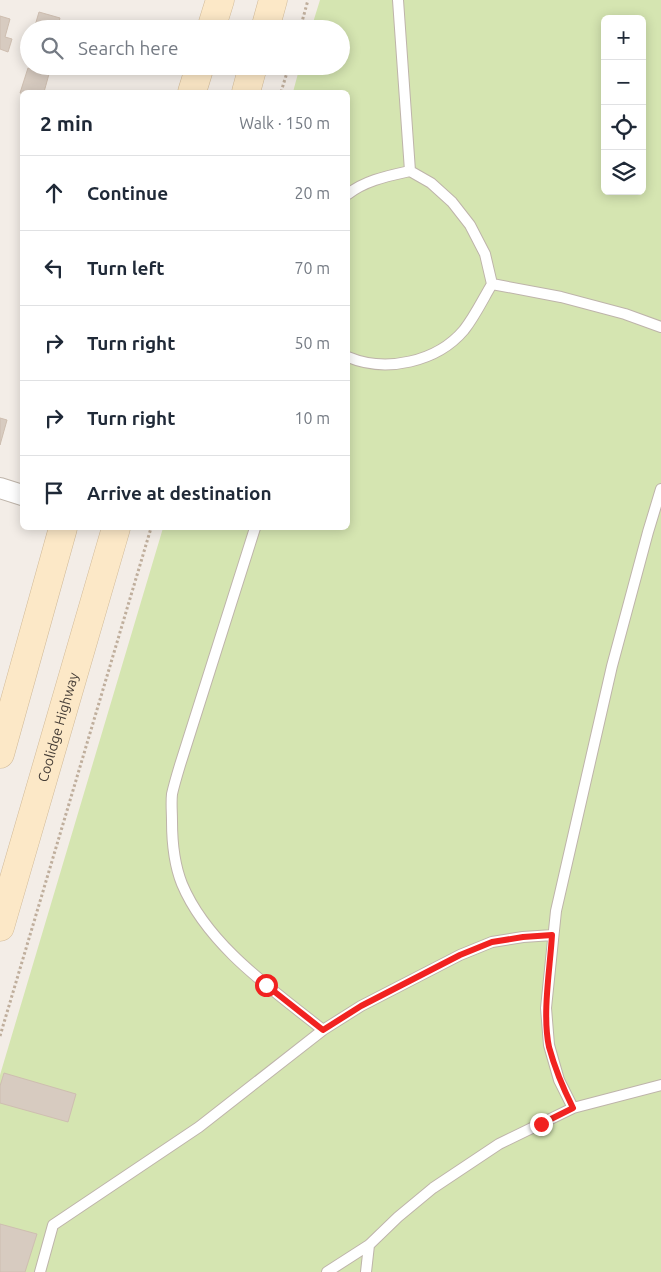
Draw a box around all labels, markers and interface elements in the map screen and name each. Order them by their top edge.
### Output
map controls [601,15,646,195]
button: + [601,15,646,60]
search box [20,20,350,75]
icon: search [38,34,66,62]
text: Search here [78,37,178,59]
button: − [601,60,646,105]
button: locate [601,105,646,150]
text: 2 min [40,111,93,135]
text: Walk · 150 m [239,114,330,132]
button: layers [601,150,646,195]
icon: ahead [40,179,68,207]
text: Continue [87,182,168,204]
text: 20 m [294,184,330,202]
icon: left [40,254,68,282]
text: Turn left [87,257,165,279]
text: 70 m [294,259,330,277]
icon: right [40,329,68,357]
text: Turn right [87,332,175,354]
text: 50 m [294,334,330,352]
icon: right [40,404,68,432]
text: Turn right [87,407,175,429]
text: 10 m [294,409,330,427]
icon: arrive [40,479,68,507]
text: Arrive at destination [87,482,272,504]
street label: Coolidge Highway [35,670,82,784]
route start [255,974,278,997]
route end [530,1113,553,1136]

